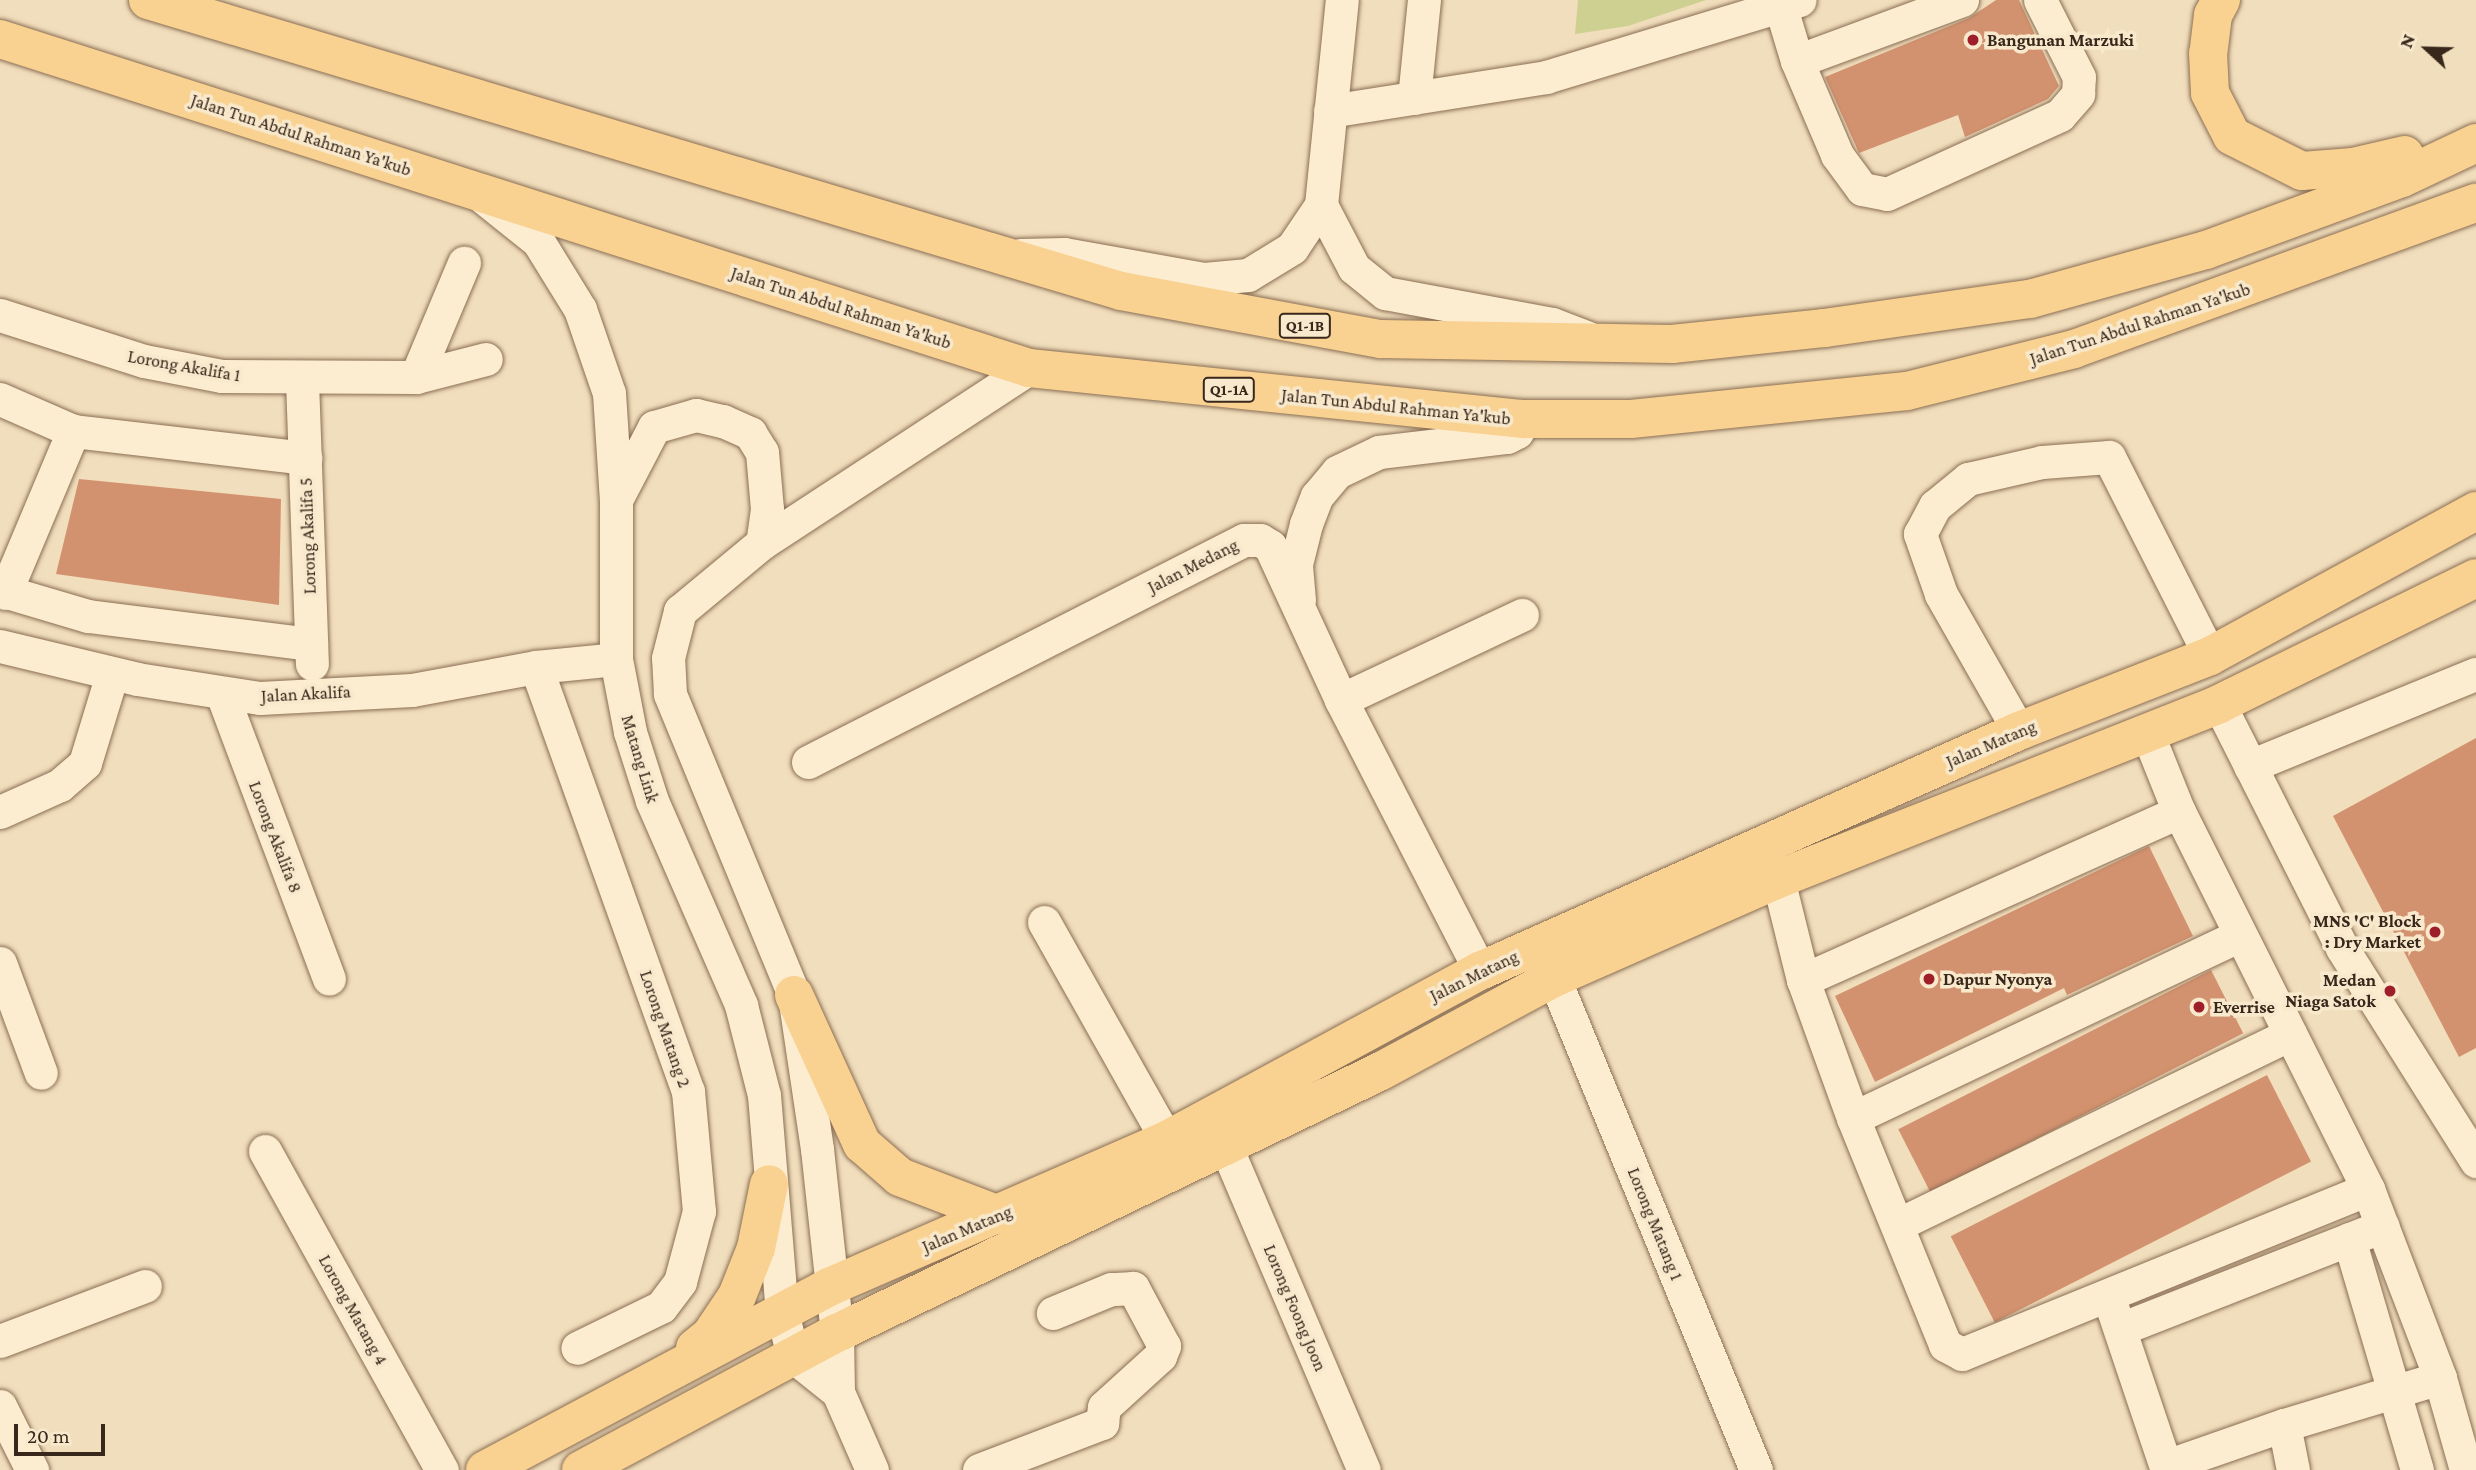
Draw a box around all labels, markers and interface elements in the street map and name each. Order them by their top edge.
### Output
north arrow [2392,14,2462,84]
place label: Bangunan Marzuki [1987,29,2134,51]
text: N [2395,31,2419,51]
marker: Bangunan Marzuki [1965,32,1981,48]
street label: Jalan Tun Abdul Rahman Ya'kub [188,89,414,181]
street label: Jalan Tun Abdul Rahman Ya'kub [728,262,954,354]
street label: Jalan Tun Abdul Rahman Ya'kub [2027,278,2253,370]
road number: Q1-1B [1279,314,1331,338]
street label: Lorong Akalifa 1 [126,345,242,387]
road number: Q1-1A [1203,378,1255,402]
street label: Jalan Tun Abdul Rahman Ya'kub [1280,384,1512,430]
street label: Lorong Akalifa 5 [295,477,321,595]
street label: Jalan Medang [1144,534,1242,598]
street label: Jalan Akalifa [261,681,351,707]
street label: Matang Link [616,712,664,806]
street label: Jalan Matang [1943,715,2039,773]
street label: Lorong Akalifa 8 [244,778,306,896]
place label: MNS 'C' Block : Dry Market [2313,911,2421,954]
marker: MNS 'C' Block : Dry Market [2427,924,2443,940]
street label: Jalan Matang [1426,945,1522,1007]
street label: Lorong Matang 2 [635,968,695,1090]
place label: Dapur Nyonya [1943,968,2052,990]
place label: Medan Niaga Satok [2285,970,2376,1012]
marker: Dapur Nyonya [1921,971,1937,987]
marker: Medan Niaga Satok [2382,983,2398,999]
place label: Everrise [2213,996,2275,1018]
marker: Everrise [2191,999,2207,1015]
street label: Lorong Matang 1 [1623,1164,1687,1284]
street label: Jalan Matang [919,1200,1015,1258]
street label: Lorong Foong Joon [1259,1241,1331,1375]
street label: Lorong Matang 4 [314,1251,392,1369]
scale bar [18,1410,108,1454]
text: 20 m [27,1424,70,1448]

